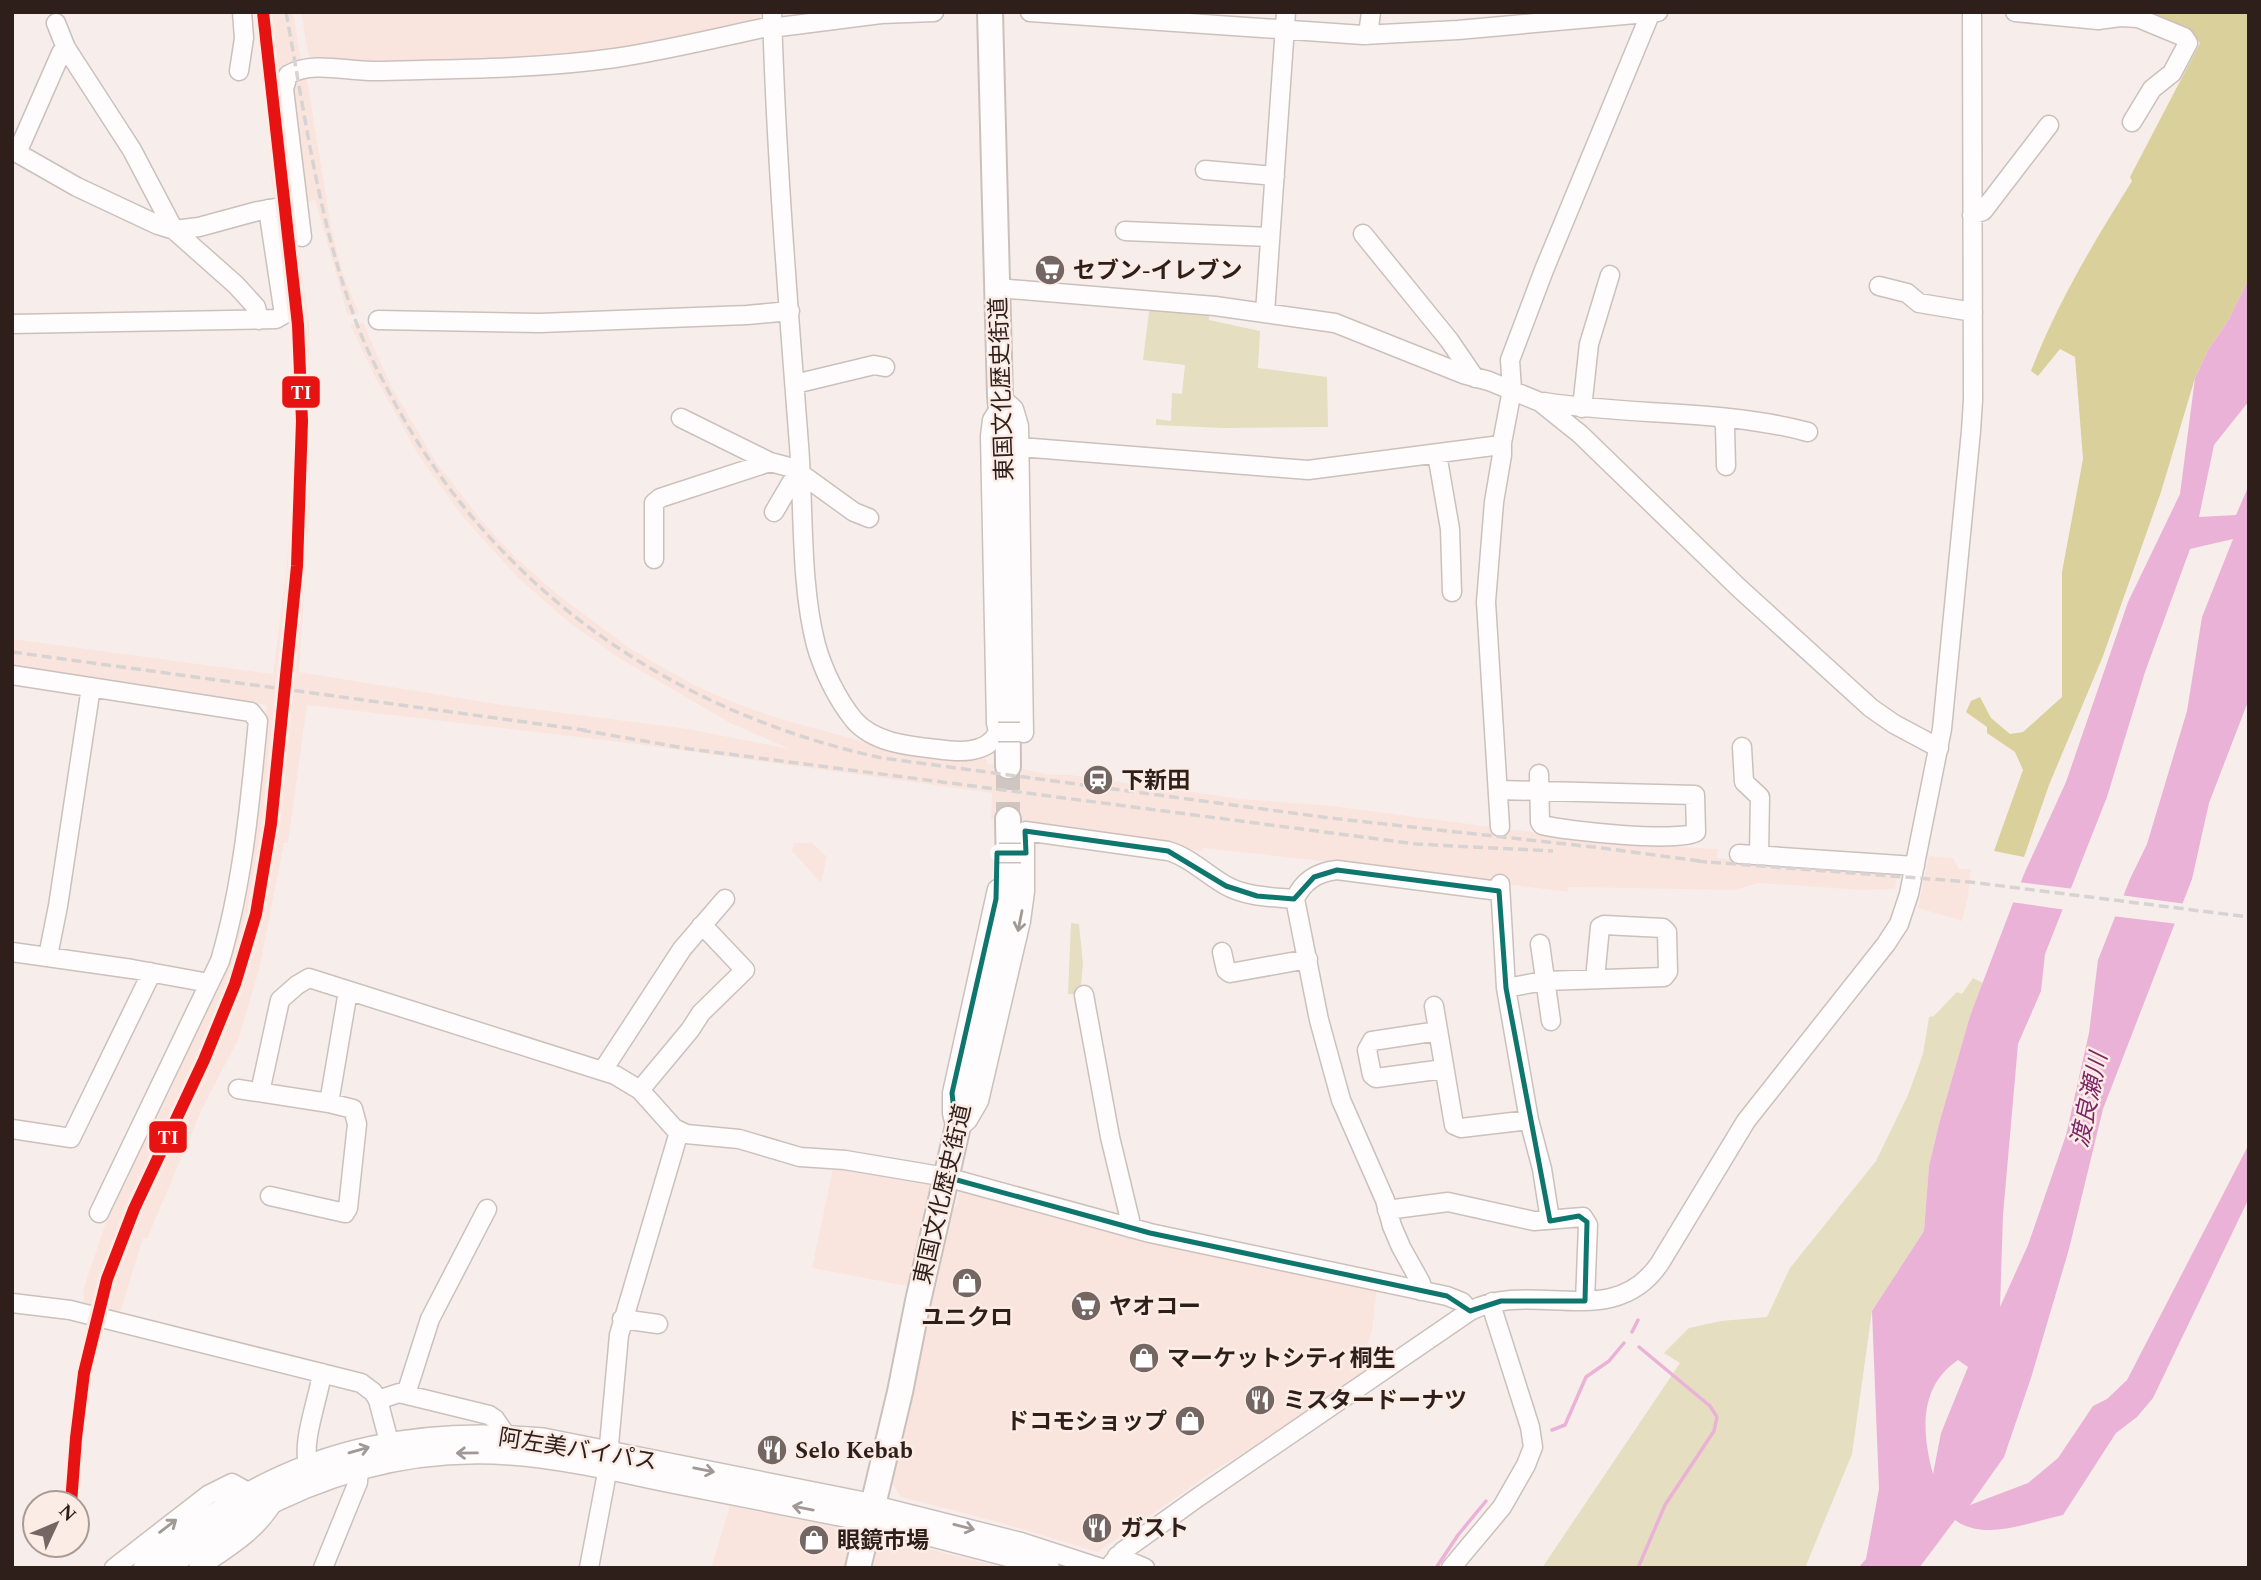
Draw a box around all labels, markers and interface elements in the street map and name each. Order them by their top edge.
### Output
supermarket icon: セブン-イレブン [1033,253,1067,287]
place label: セブン-イレブン [1073,254,1243,289]
street label: 東国文化歴史街道 [982,296,1023,482]
line badge: TI [281,375,321,409]
text: TI [290,379,312,408]
station icon: 下新田 [1081,763,1115,797]
place label: 下新田 [1121,764,1190,799]
one-way arrow [1013,909,1027,932]
water label: 渡良瀬川 [2062,1047,2118,1151]
street label: 東国文化歴史街道 [906,1101,981,1288]
line badge: TI [148,1120,188,1154]
text: TI [157,1124,179,1153]
shop icon: ユニクロ [950,1266,984,1300]
supermarket icon: ヤオコー [1069,1289,1103,1323]
place label: ヤオコー [1109,1290,1201,1325]
place label: ユニクロ [921,1301,1013,1336]
shop icon: マーケットシティ桐生 [1127,1341,1161,1375]
place label: マーケットシティ桐生 [1167,1342,1396,1377]
restaurant icon: ミスタードーナツ [1243,1383,1277,1417]
place label: ミスタードーナツ [1283,1384,1467,1419]
shop icon: ドコモショップ [1173,1404,1207,1438]
place label: ドコモショップ [1006,1405,1167,1440]
street label: 阿左美バイパス [496,1421,660,1480]
restaurant icon: Selo Kebab [755,1433,789,1467]
place label: Selo Kebab [795,1434,913,1469]
one-way arrow [348,1443,370,1456]
one-way arrow [456,1446,479,1460]
one-way arrow [692,1464,715,1478]
north arrow [21,1489,91,1559]
text: N [51,1498,83,1529]
one-way arrow [792,1501,815,1514]
restaurant icon: ガスト [1080,1511,1114,1545]
place label: ガスト [1120,1512,1189,1547]
one-way arrow [158,1519,177,1534]
one-way arrow [952,1521,975,1534]
shop icon: 眼鏡市場 [797,1523,831,1557]
place label: 眼鏡市場 [837,1524,929,1559]

